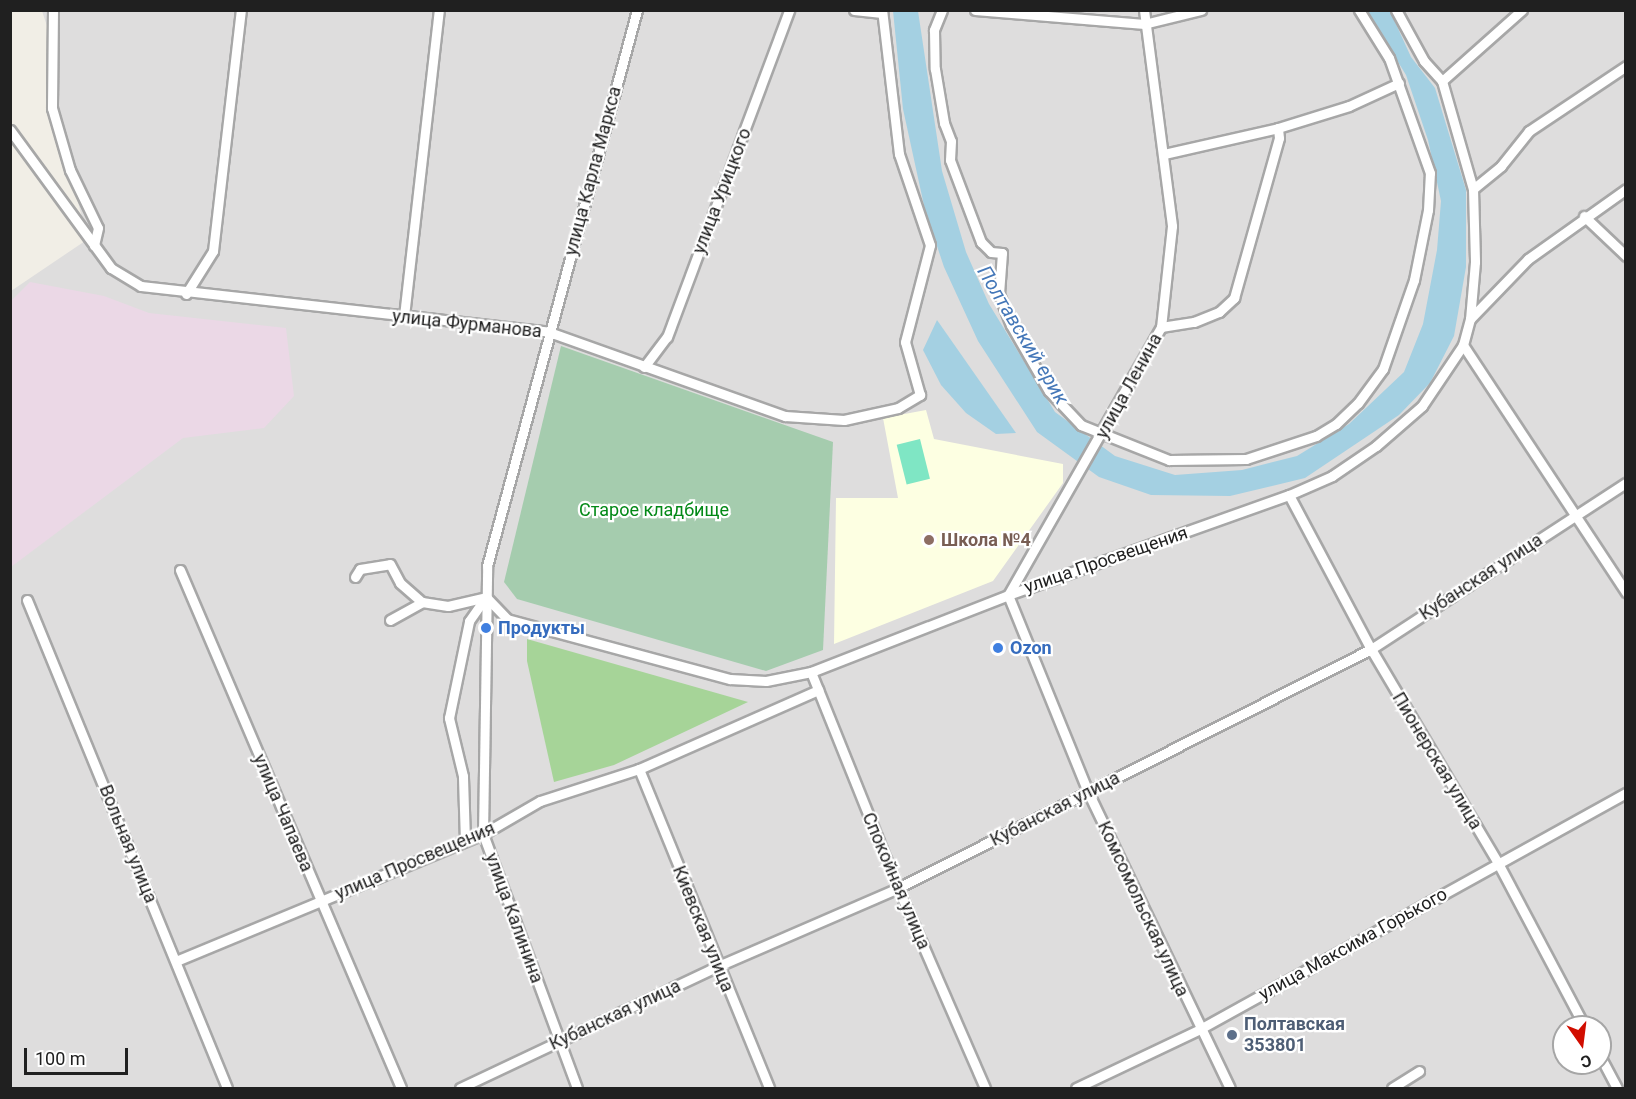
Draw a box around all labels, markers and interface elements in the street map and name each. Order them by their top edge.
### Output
street label: улица Карла Маркса [560,84,626,258]
street label: улица Урицкого [688,125,756,257]
water label: Полтавский ерик [972,261,1074,409]
street label: улица Фурманова [391,305,543,343]
street label: улица Ленина [1091,330,1167,442]
park label: Старое кладбище [579,499,729,521]
street label: улица Просвещения [1021,522,1191,598]
place label: Школа №4 [941,529,1031,551]
street label: Кубанская улица [1415,529,1547,625]
marker: Школа №4 [922,533,936,547]
place label: Продукты [498,617,585,639]
marker: Продукты [479,621,493,635]
place label: Ozon [1010,637,1052,659]
marker: Ozon [991,641,1005,655]
street label: Пионерская улица [1388,688,1486,834]
street label: улица Чапаева [248,751,318,875]
street label: Кубанская улица [987,767,1123,851]
street label: Вольная улица [94,782,162,906]
street label: Спокойная улица [857,809,935,953]
street label: улица Просвещения [332,818,498,904]
street label: Комсомольская улица [1093,818,1193,1000]
street label: улица Калинина [480,850,548,986]
street label: Киевская улица [668,863,738,995]
street label: улица Максима Горького [1255,883,1451,1005]
street label: Кубанская улица [546,975,684,1055]
place label: Полтавская 353801 [1244,1014,1345,1056]
north arrow [1552,1015,1612,1075]
marker: Полтавская 353801 [1225,1028,1239,1042]
scale bar [27,1036,130,1074]
text: 100 m [35,1048,86,1069]
text: С [1579,1051,1593,1071]

